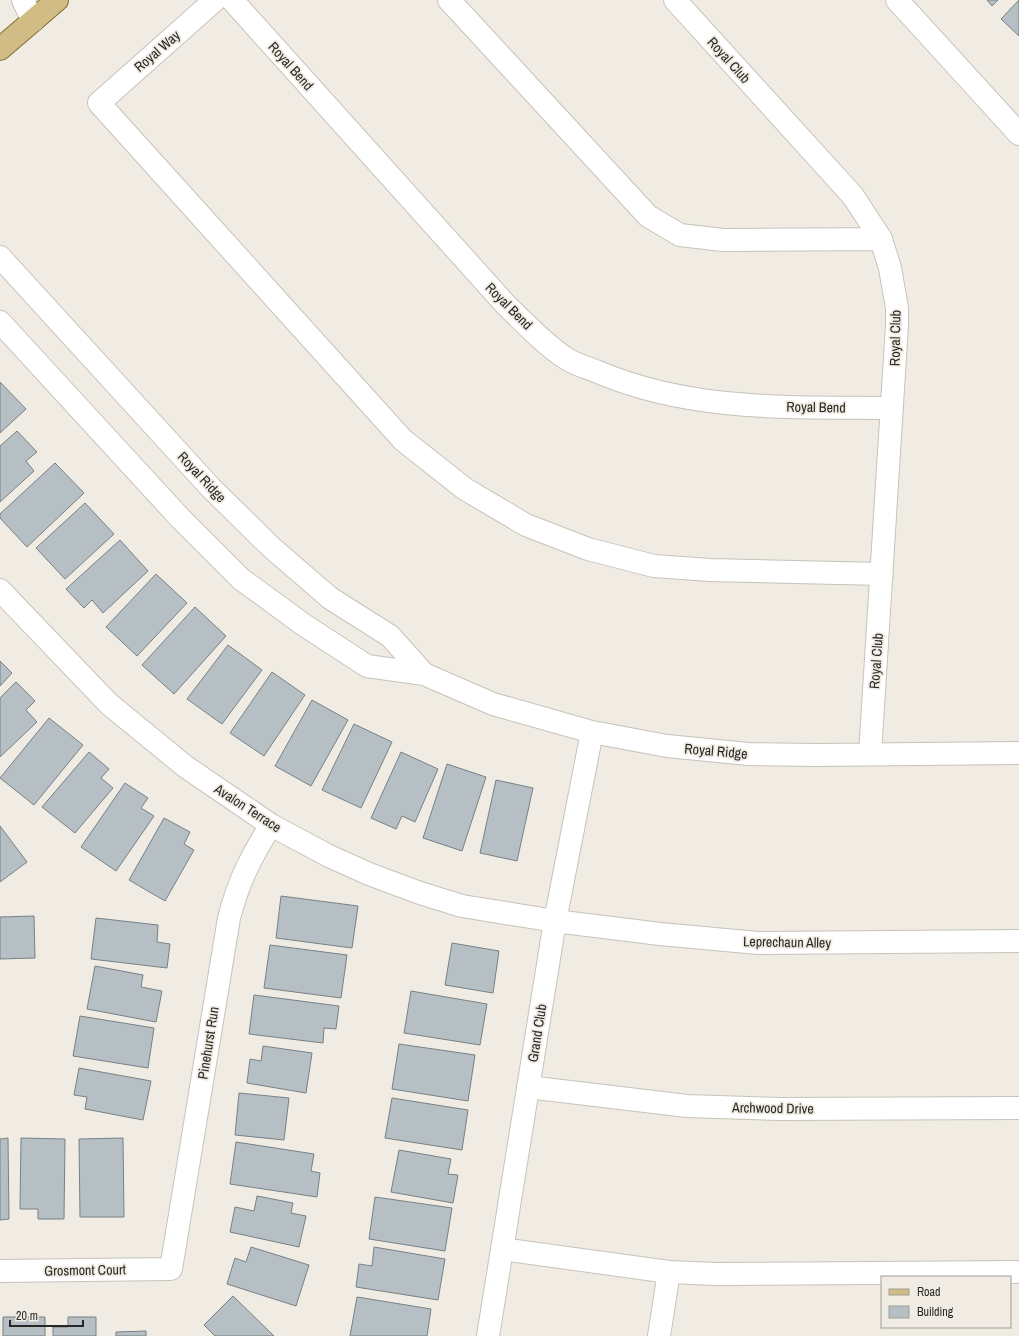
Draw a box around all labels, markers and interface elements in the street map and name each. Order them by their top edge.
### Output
street label: Royal Way [130,26,184,76]
street label: Royal Club [704,33,754,87]
street label: Royal Bend [264,38,318,94]
street label: Royal Bend [482,279,536,333]
street label: Royal Club [886,310,904,366]
street label: Royal Bend [786,397,846,417]
street label: Royal Ridge [174,448,230,506]
street label: Royal Club [865,632,887,690]
street label: Royal Ridge [684,739,748,763]
street label: Avalon Terrace [210,779,285,836]
street label: Leprechaun Alley [743,932,831,952]
street label: Grand Club [524,1003,550,1063]
street label: Pinehurst Run [193,1005,223,1081]
street label: Archwood Drive [731,1098,814,1118]
street label: Grosmont Court [44,1260,126,1280]
legend [881,1276,1011,1328]
text: Road [917,1284,941,1300]
scale bar [10,1302,83,1328]
text: Building [917,1304,954,1320]
text: 20 m [16,1308,38,1324]

